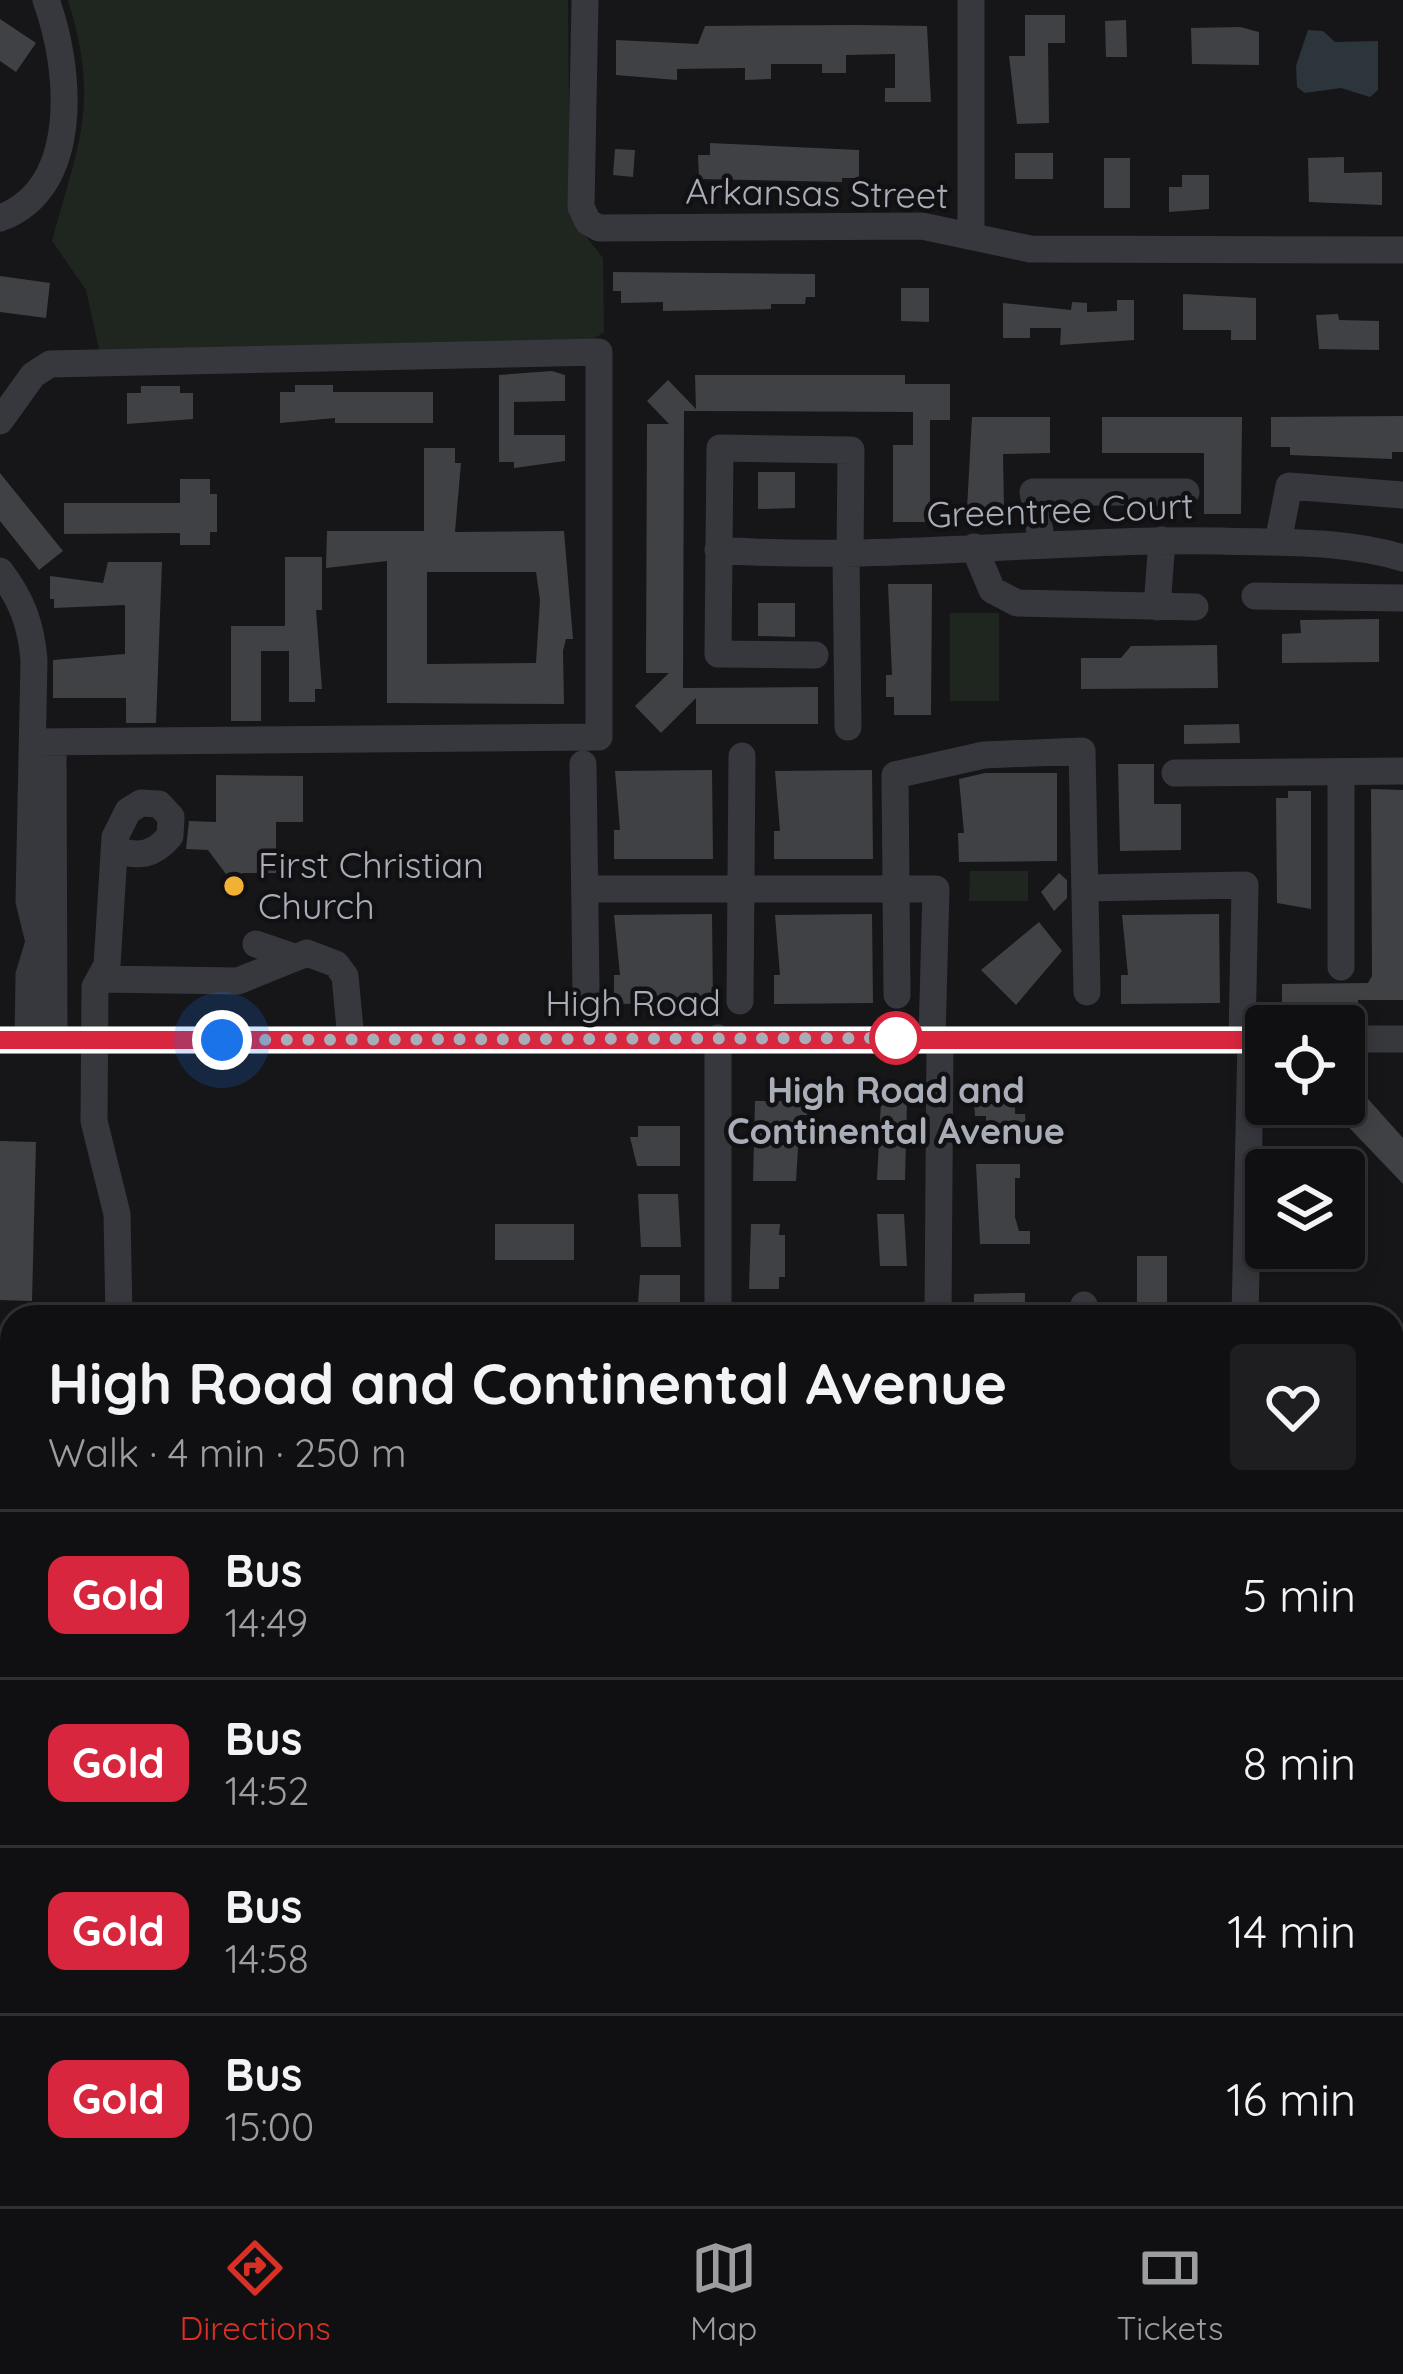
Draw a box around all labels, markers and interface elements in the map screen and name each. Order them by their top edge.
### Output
street label: Arkansas Street [685,168,949,217]
street label: Greentree Court [926,482,1194,537]
place label: First Christian Church [258,842,484,928]
marker: First Christian Church [221,873,247,899]
street label: High Road [545,980,721,1025]
map controls [1245,1005,1365,1269]
button: locate [1245,1005,1365,1125]
your location [192,1010,252,1070]
marker: High Road and Continental Avenue [871,1013,921,1063]
place label: High Road and Continental Avenue [727,1067,1065,1153]
button: layers [1245,1149,1365,1269]
button: heart [1230,1344,1356,1470]
text: High Road and Continental Avenue [48,1347,1007,1418]
text: Walk · 4 min · 250 m [48,1428,407,1477]
text: Bus [225,1542,302,1598]
text: 5 min [1243,1567,1356,1623]
text: Gold [72,1568,165,1621]
text: 14:49 [225,1598,308,1647]
text: Bus [225,1710,302,1766]
text: 8 min [1243,1735,1356,1791]
text: Gold [72,1736,165,1789]
text: 14:52 [225,1766,309,1815]
text: Bus [225,1878,302,1934]
text: 14 min [1227,1903,1356,1959]
text: Gold [72,1904,165,1957]
text: 14:58 [225,1934,309,1983]
text: Bus [225,2046,302,2102]
text: 16 min [1226,2071,1356,2127]
text: Gold [72,2072,165,2125]
text: 15:00 [225,2102,314,2151]
tab: Directions [180,2235,331,2348]
tab: Map [690,2235,757,2348]
tab: Tickets [1116,2235,1223,2348]

